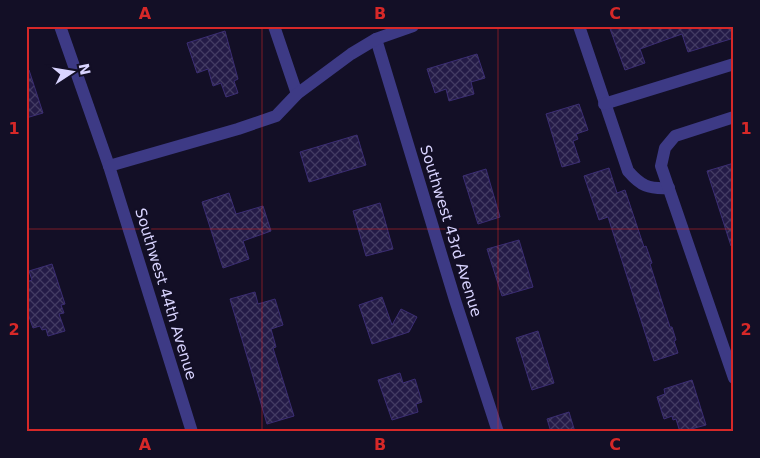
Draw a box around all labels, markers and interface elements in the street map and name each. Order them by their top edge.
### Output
text: A [139,4,152,23]
text: B [374,4,386,23]
text: C [609,4,621,23]
north arrow [48,48,98,98]
text: N [76,62,94,77]
text: 1 [8,119,20,138]
text: 1 [740,119,752,138]
street label: Southwest 43rd Avenue [416,143,486,319]
street label: Southwest 44th Avenue [131,206,201,382]
text: 2 [8,320,20,339]
text: 2 [740,320,752,339]
text: A [139,435,152,454]
text: B [374,435,386,454]
text: C [609,435,621,454]

